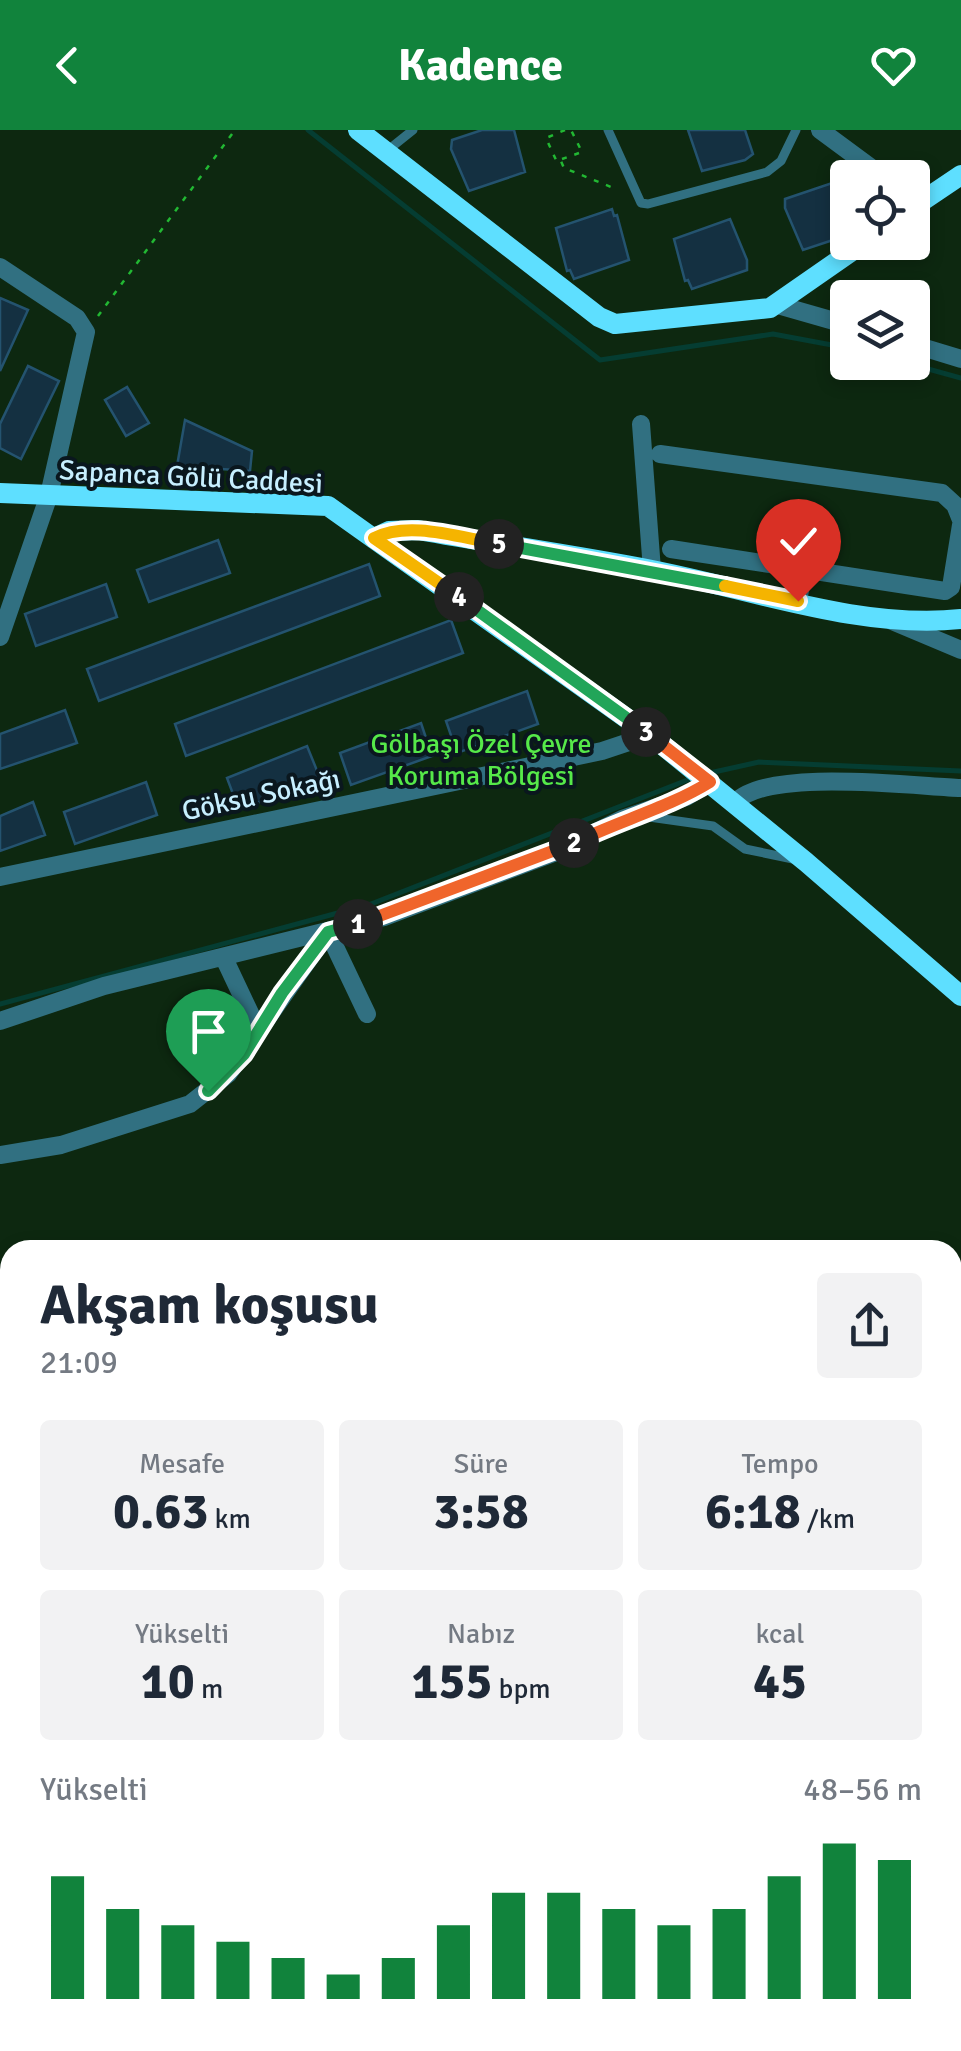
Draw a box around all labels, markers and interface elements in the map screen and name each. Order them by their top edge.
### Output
icon: back [40,38,95,93]
text: Kadence [398,38,563,93]
icon: heart [866,38,921,93]
map controls [830,160,930,380]
button: locate [830,160,930,260]
button: layers [830,280,930,380]
street label: Sapanca Gölü Caddesi [58,453,324,501]
pin [756,499,841,602]
icon: check [771,514,826,569]
pin: 5 [474,519,524,569]
text: 5 [491,527,507,561]
pin: 4 [434,572,484,622]
text: 4 [451,580,467,614]
pin: 3 [621,707,671,757]
text: 3 [638,715,654,749]
park label: Gölbaşı Özel Çevre Koruma Bölgesi [370,727,592,793]
street label: Göksu Sokağı [179,762,343,828]
pin: 2 [549,818,599,868]
text: 2 [566,826,582,860]
pin: 1 [333,899,383,949]
text: 1 [350,907,366,941]
pin [166,989,251,1092]
icon: arrive [181,1004,236,1059]
text: Akşam koşusu [40,1271,379,1339]
button: share [817,1273,922,1378]
text: 21:09 [40,1343,118,1382]
text: Mesafe [139,1447,225,1481]
text: Süre [454,1447,508,1481]
text: Tempo [741,1447,819,1481]
text: 0.63 [113,1481,208,1543]
text: 3:58 [433,1481,529,1543]
text: 6:18 [705,1481,801,1543]
text: km [208,1502,251,1536]
text: /km [801,1502,855,1536]
text: Yükselti [135,1617,229,1651]
text: Nabız [447,1617,515,1651]
text: kcal [755,1617,805,1651]
text: 10 [141,1651,195,1713]
text: 155 [411,1651,492,1713]
text: 45 [753,1651,807,1713]
text: m [195,1672,223,1706]
text: bpm [492,1672,551,1706]
text: Yükselti [40,1770,148,1809]
text: 48–56 m [803,1770,922,1809]

